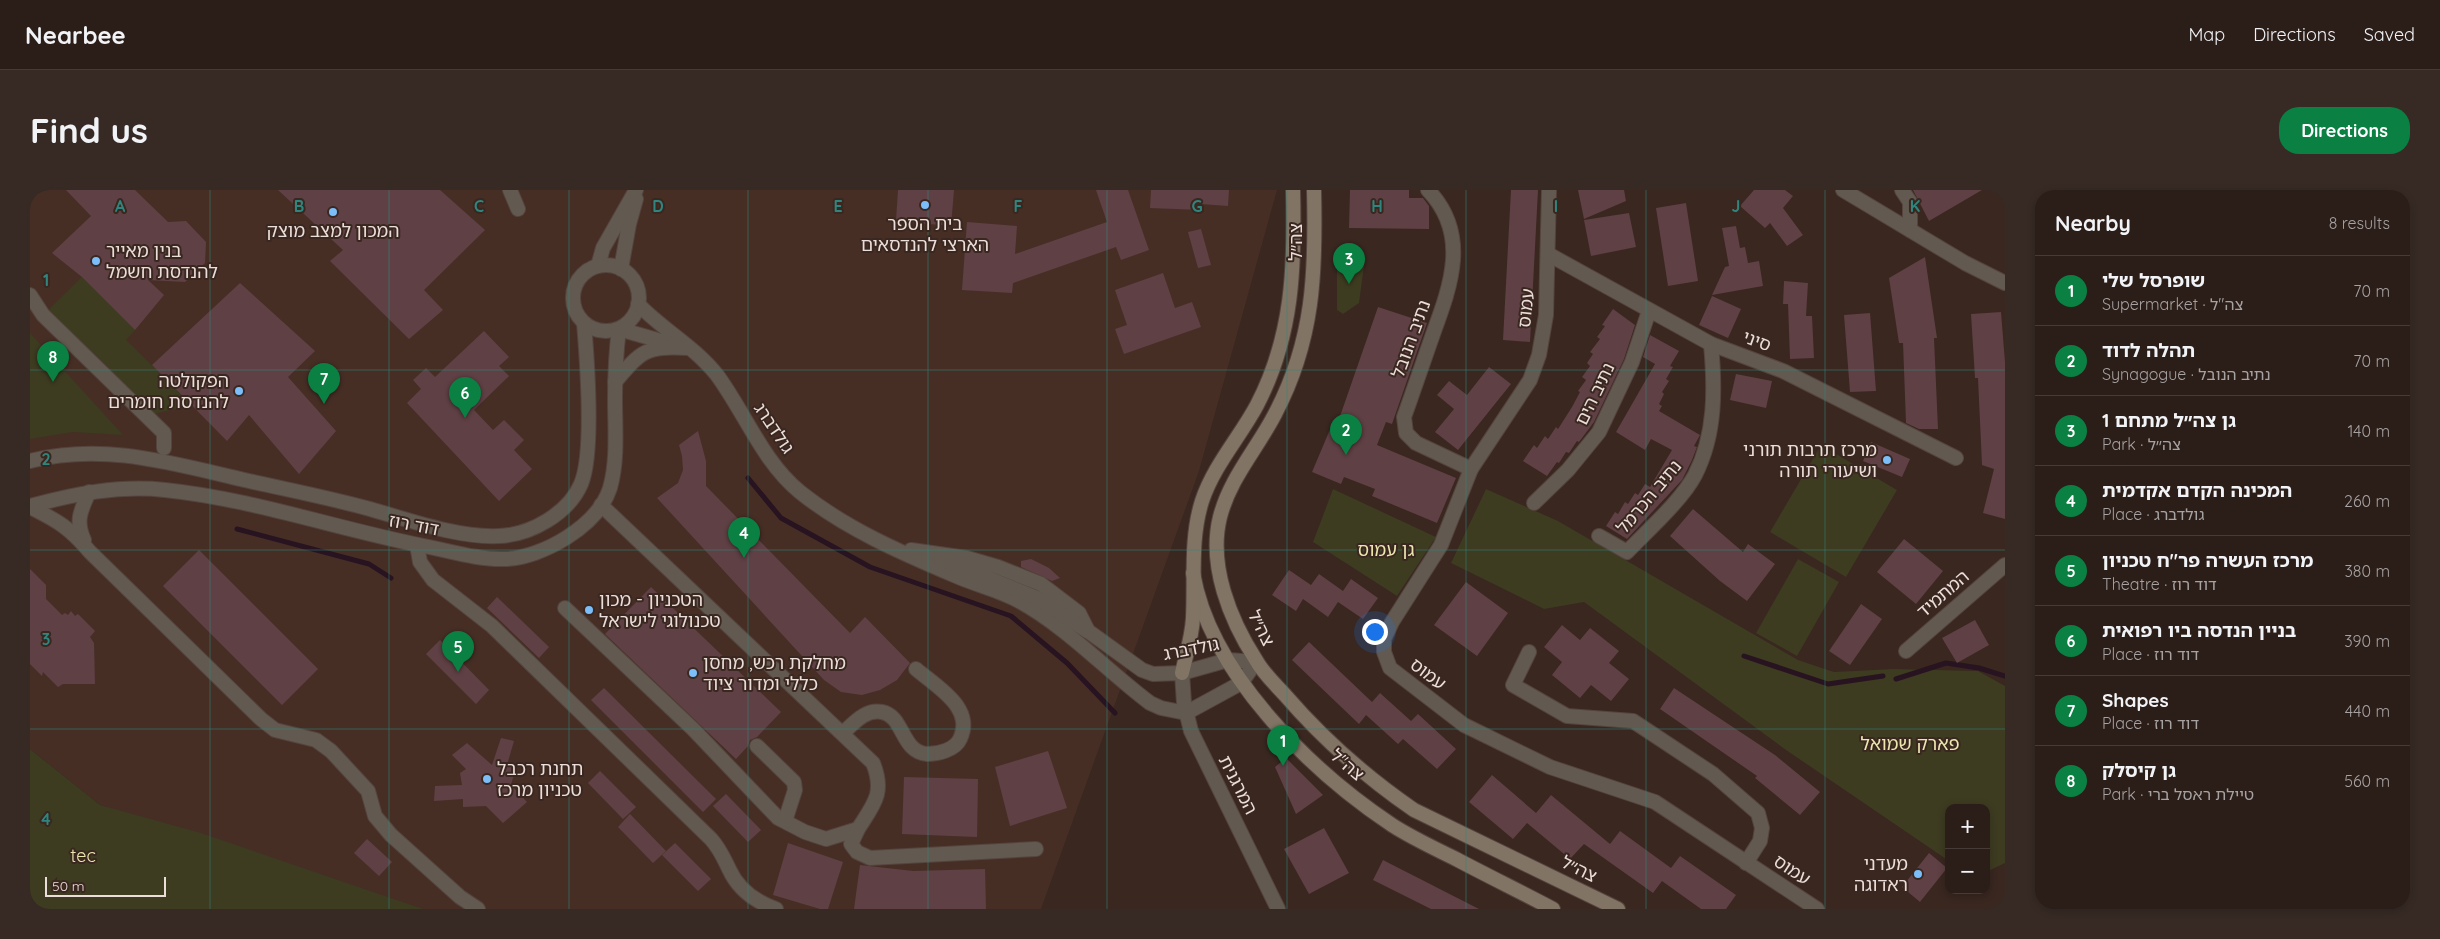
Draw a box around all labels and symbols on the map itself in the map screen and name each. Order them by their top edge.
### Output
text: A [115,196,126,216]
text: B [294,196,304,216]
text: C [474,196,484,216]
text: D [652,196,664,216]
text: E [833,196,843,216]
text: F [1014,196,1023,216]
text: G [1191,196,1203,216]
text: H [1371,196,1383,216]
text: I [1554,196,1558,216]
text: J [1732,196,1740,216]
text: K [1910,196,1920,216]
marker: בית הספר הארצי להנדסאים [919,199,931,211]
marker: המכון למצב מוצק [327,206,339,218]
place label: בית הספר הארצי להנדסאים [861,212,989,256]
place label: המכון למצב מוצק [267,219,399,242]
street label: צה״ל [1284,223,1307,261]
place label: בנין מאייר להנדסת חשמל [106,239,218,283]
pin: 3 [1333,243,1365,284]
marker: בנין מאייר להנדסת חשמל [90,255,102,267]
text: 1 [43,270,49,290]
street label: עמוס [1512,287,1539,329]
street label: נתיב הנובל [1386,297,1435,381]
street label: סיני [1740,325,1775,356]
pin: 8 [37,341,69,382]
street label: נתיב הים [1570,359,1619,429]
pin: 7 [308,363,340,404]
place label: הפקולטה להנדסת חומרים [108,369,229,413]
pin: 6 [449,377,481,418]
marker: הפקולטה להנדסת חומרים [233,385,245,397]
street label: גולדברג [749,398,800,458]
pin: 2 [1330,414,1362,455]
place label: מרכז תרבות תורני ושיעורי תורה [1743,438,1877,482]
text: 2 [41,449,51,469]
marker: מרכז תרבות תורני ושיעורי תורה [1881,454,1893,466]
street label: נתיב הכרמל [1611,455,1686,538]
street label: דוד רוז [387,508,441,541]
pin: 4 [728,517,760,558]
park label: גן עמוס [1358,538,1415,561]
street label: המתמיד [1912,565,1974,623]
place label: הטכניון - מכון טכנולוגי לישראל [599,588,721,632]
marker: הטכניון - מכון טכנולוגי לישראל [583,604,595,616]
street label: צה״ל [1243,606,1280,650]
your location [1362,619,1388,645]
text: 3 [42,629,50,649]
pin: 5 [442,631,474,672]
street label: גולדברג [1161,632,1221,665]
place label: מחלקת רכש, מחסן כללי ומדור ציוד [703,651,846,695]
street label: עמוס [1406,653,1451,695]
marker: מחלקת רכש, מחסן כללי ומדור ציוד [687,667,699,679]
pin: 1 [1267,725,1299,766]
park label: פארק שמואל [1861,732,1959,755]
street label: צה"ל [1326,744,1369,786]
street label: המרגנית [1214,751,1263,818]
place label: תחנת רכבל טכניון מרכז [497,757,583,801]
marker: תחנת רכבל טכניון מרכז [481,773,493,785]
text: 4 [41,809,51,829]
park label: tec [70,844,96,867]
street label: עמוס [1769,849,1815,890]
street label: צה״ל [1557,850,1601,887]
place label: מעדני ראדוגה [1854,852,1908,896]
marker: מעדני ראדוגה [1912,868,1924,880]
scale bar [45,874,166,897]

